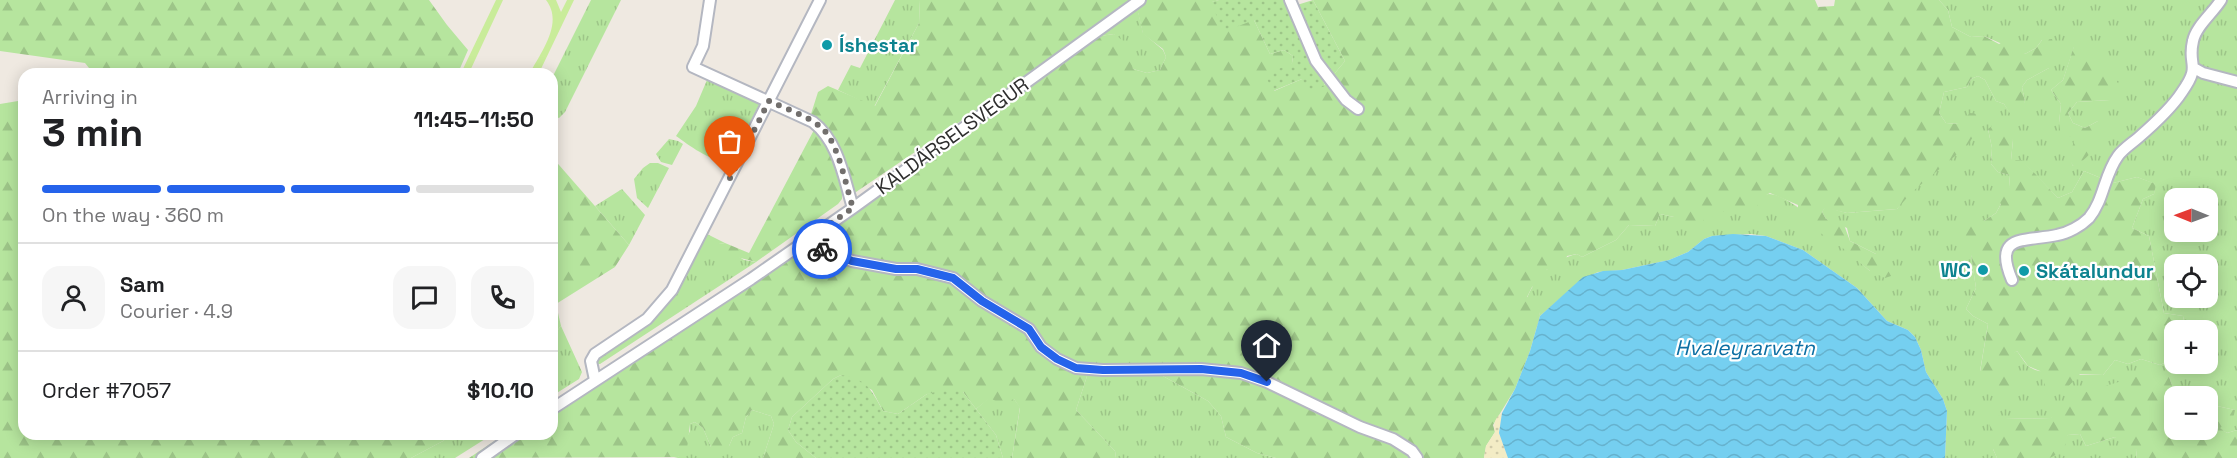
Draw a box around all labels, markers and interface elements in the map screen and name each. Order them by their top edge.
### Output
place label: Íshestar [839,32,918,58]
marker: Íshestar [820,38,834,52]
street label: KALDÁRSELSVEGUR [870,72,1034,200]
text: Arriving in [42,84,138,110]
text: 11:45–11:50 [414,105,534,133]
text: 3 min [42,108,143,157]
pin [704,116,755,178]
icon: bag [713,125,746,158]
north arrow [2164,188,2218,242]
map controls [2164,188,2218,440]
text: On the way · 360 m [42,202,224,228]
courier [792,219,852,279]
icon: bike [806,233,839,266]
button: locate [2164,254,2218,308]
place label: WC [1940,257,1971,283]
place label: Skátalundur [2036,258,2154,284]
marker: WC [1976,263,1990,277]
marker: Skátalundur [2017,264,2031,278]
button: person [42,266,105,329]
button: chat [393,266,456,329]
button: phone [471,266,534,329]
text: Sam [120,270,165,298]
text: Courier · 4.9 [120,298,233,324]
pin [1241,320,1292,382]
button: + [2164,320,2218,374]
icon: home [1250,329,1283,362]
water label: Hvaleyrarvatn [1675,334,1816,361]
text: Order #7057 [42,376,171,404]
text: $10.10 [467,376,534,404]
button: − [2164,386,2218,440]

